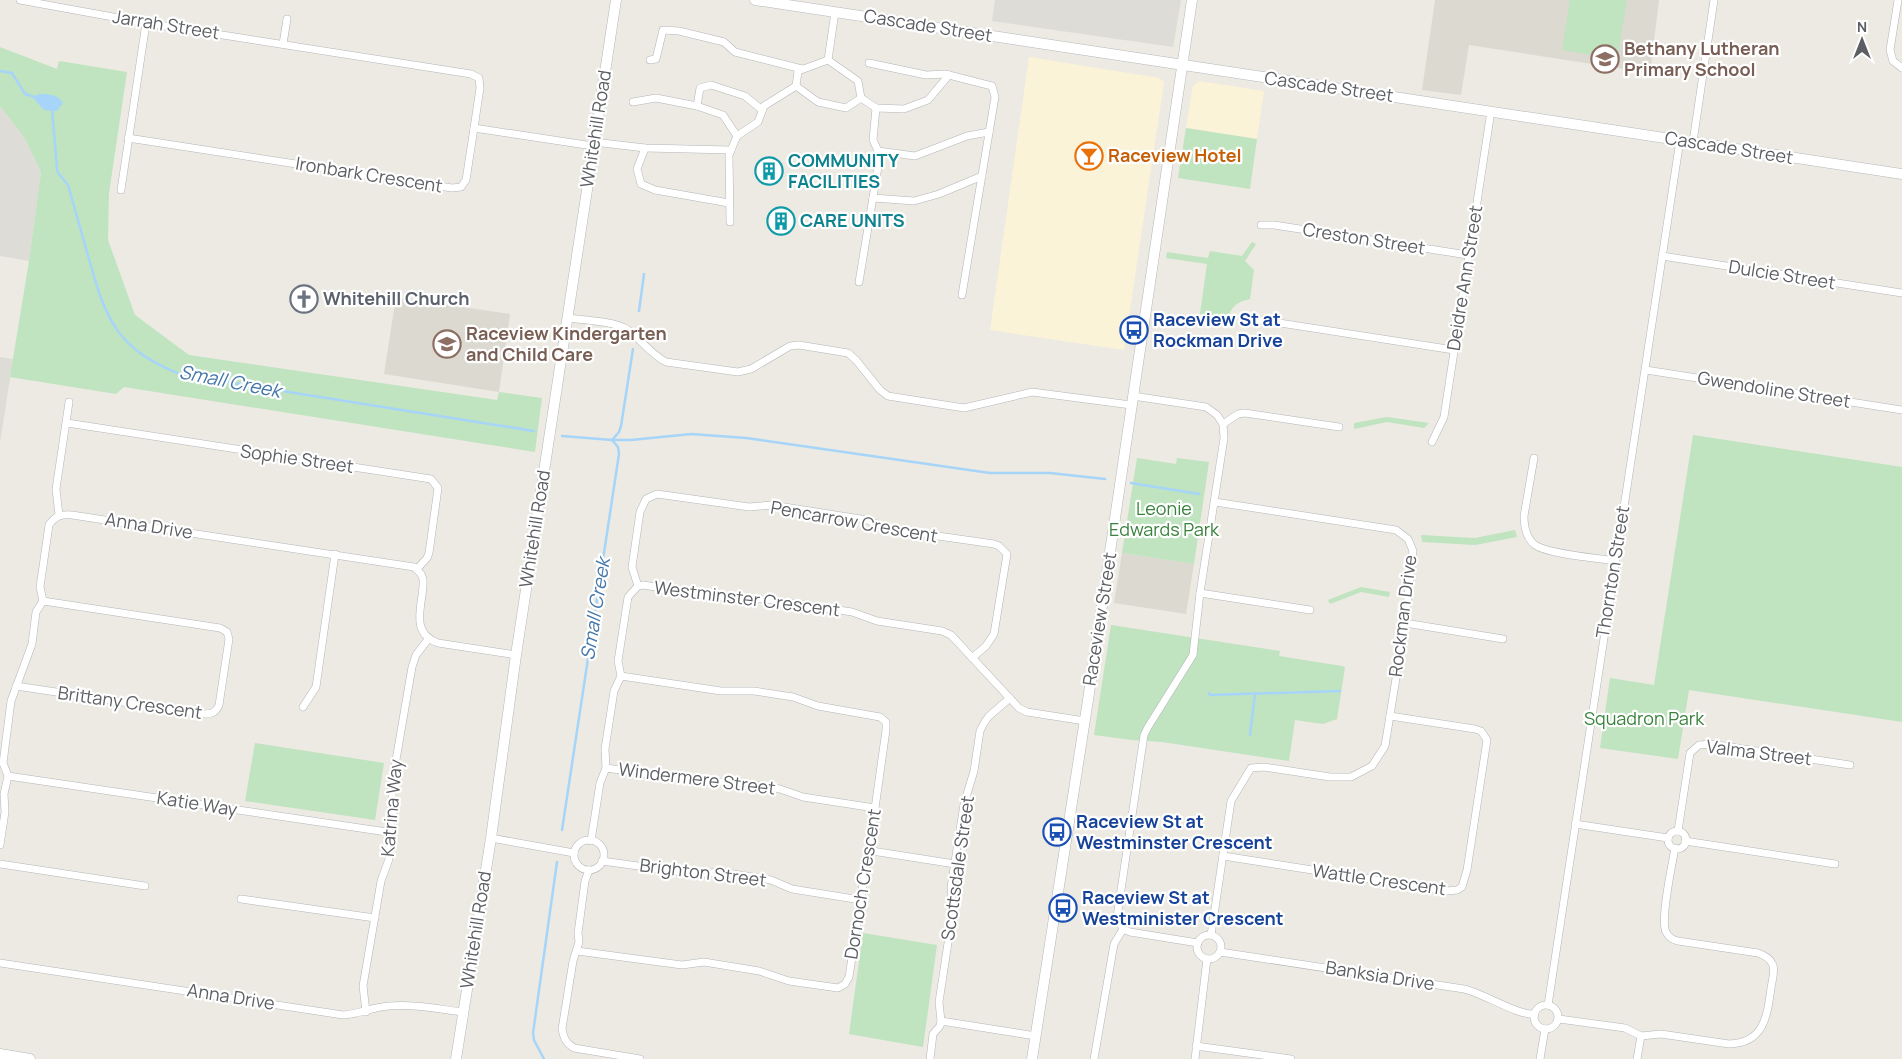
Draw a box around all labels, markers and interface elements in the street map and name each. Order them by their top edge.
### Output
street label: Cascade Street [862,3,994,47]
street label: Jarrah Street [111,4,221,44]
north arrow [1837,15,1887,65]
text: N [1857,17,1867,36]
place label: Bethany Lutheran Primary School [1624,36,1780,81]
school or university icon: Bethany Lutheran Primary School [1590,44,1620,74]
street label: Cascade Street [1263,65,1395,107]
street label: Whitehill Road [574,68,616,189]
street label: Cascade Street [1663,125,1795,169]
bar icon: Raceview Hotel [1074,141,1104,171]
place label: Raceview Hotel [1108,143,1242,167]
place label: COMMUNITY FACILITIES [788,148,899,193]
street label: Ironbark Crescent [294,151,444,197]
building icon: COMMUNITY FACILITIES [754,156,784,186]
street label: Deidre Ann Street [1441,203,1487,352]
building icon: CARE UNITS [766,206,796,236]
place label: CARE UNITS [800,208,905,232]
street label: Creston Street [1301,216,1427,260]
street label: Dulcie Street [1727,254,1837,294]
church icon: Whitehill Church [289,284,319,314]
place label: Whitehill Church [323,286,469,310]
place label: Raceview St at Rockman Drive [1153,307,1283,352]
bus stop icon: Raceview St at Rockman Drive [1119,315,1149,345]
place label: Raceview Kindergarten and Child Care [466,321,667,366]
school or university icon: Raceview Kindergarten and Child Care [432,329,462,359]
water label: Small Creek [177,358,286,404]
street label: Gwendoline Street [1696,365,1852,413]
street label: Sophie Street [239,438,355,478]
street label: Whitehill Road [513,468,555,589]
street label: Pencarrow Crescent [769,495,940,548]
park label: Leonie Edwards Park [1109,496,1220,541]
street label: Thornton Street [1590,504,1634,640]
street label: Anna Drive [104,506,195,544]
street label: Raceview Street [1077,550,1121,687]
water label: Small Creek [574,554,616,662]
street label: Rockman Drive [1383,554,1421,678]
street label: Westminster Crescent [653,575,841,621]
street label: Brittany Crescent [56,680,204,724]
park label: Squadron Park [1584,706,1705,730]
street label: Valma Street [1705,734,1813,770]
street label: Windermere Street [617,756,777,800]
street label: Katrina Way [375,758,407,858]
street label: Katie Way [155,785,240,821]
street label: Scottsdale Street [935,794,979,942]
street label: Dornoch Crescent [838,807,886,961]
place label: Raceview St at Westminster Crescent [1076,809,1273,854]
bus stop icon: Raceview St at Westminster Crescent [1042,817,1072,847]
street label: Brighton Street [638,852,768,892]
street label: Wattle Crescent [1311,858,1448,900]
street label: Whitehill Road [454,869,496,990]
place label: Raceview St at Westminister Crescent [1082,885,1284,930]
bus stop icon: Raceview St at Westminister Crescent [1048,893,1078,923]
street label: Banksia Drive [1324,955,1436,995]
street label: Anna Drive [186,977,277,1015]

